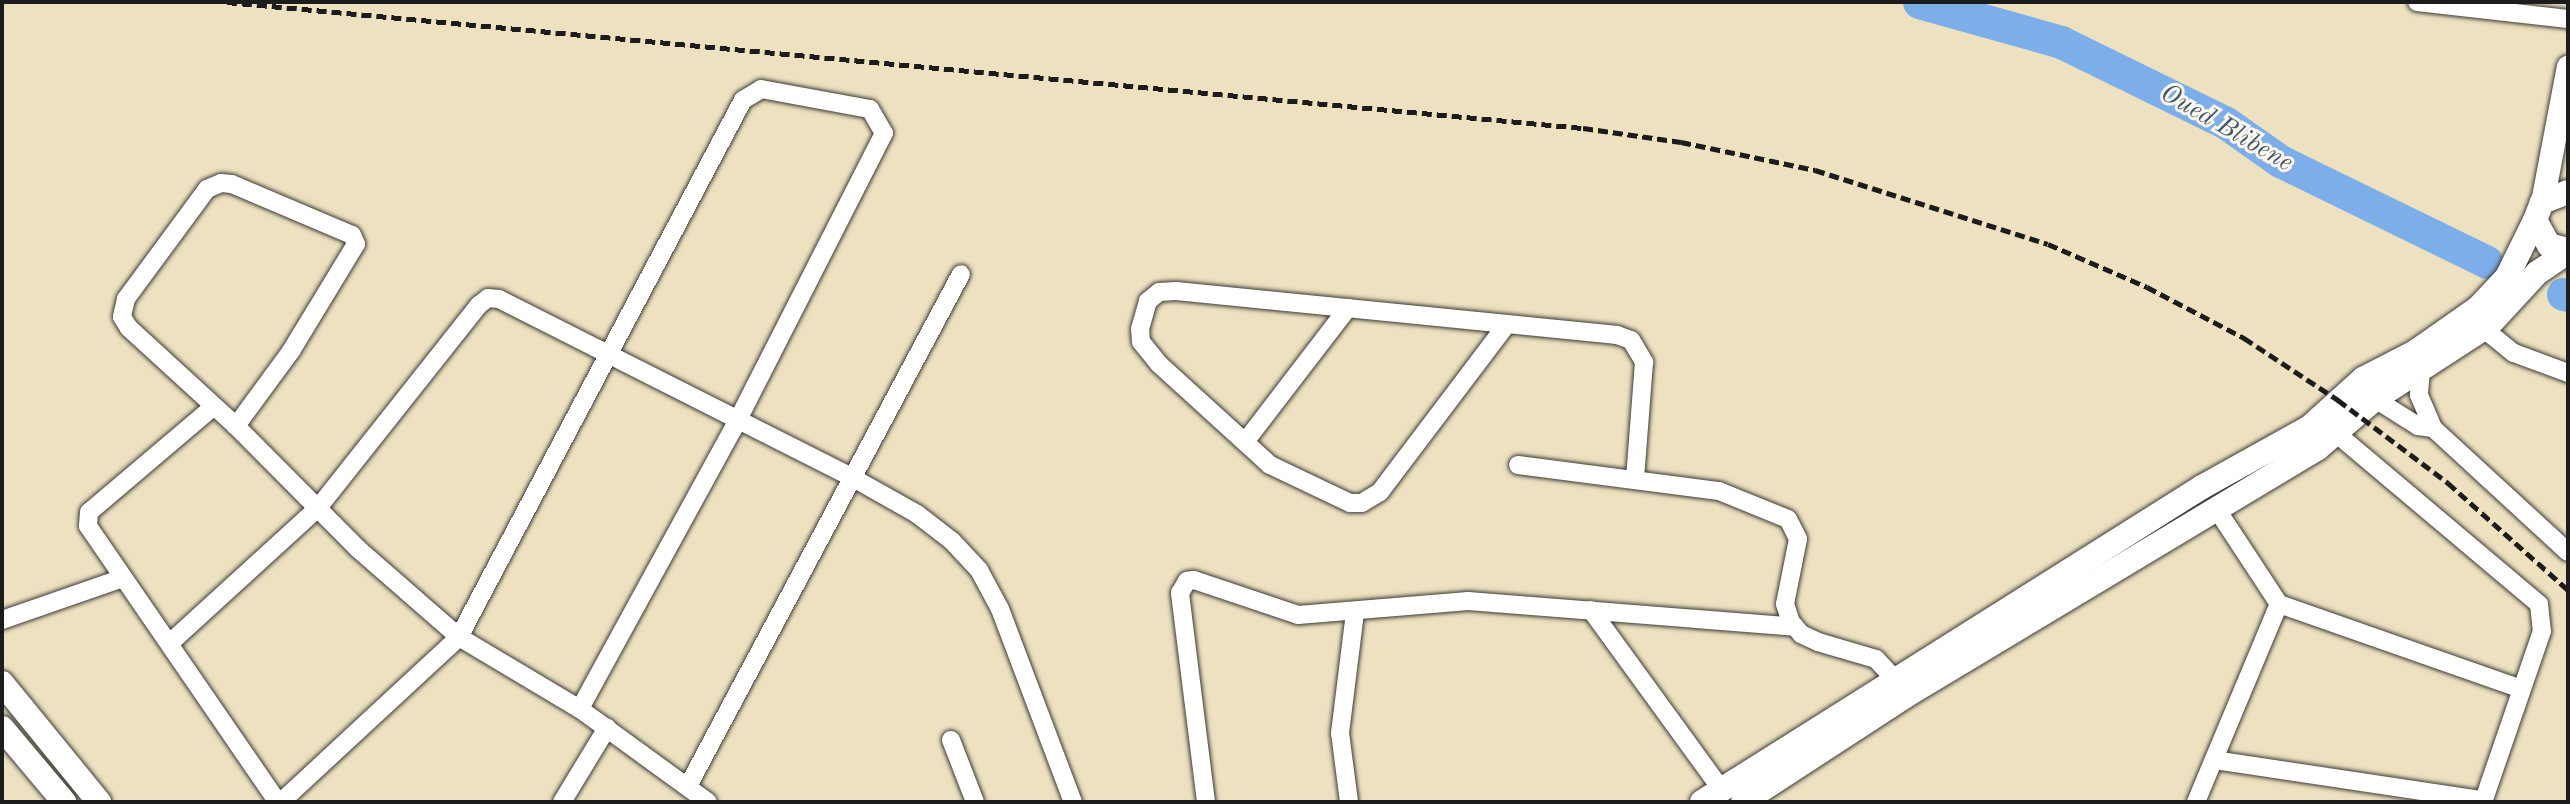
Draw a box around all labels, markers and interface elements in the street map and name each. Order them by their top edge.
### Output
water label: Oued Blibene [2154,79,2298,179]

